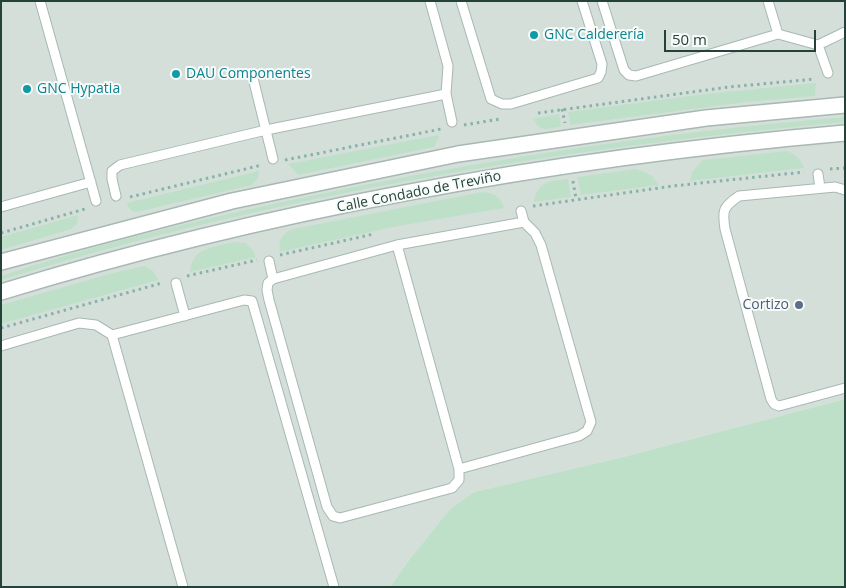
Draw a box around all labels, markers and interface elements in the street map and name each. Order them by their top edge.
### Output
scale bar [666,20,818,52]
place label: GNC Calderería [544,27,644,43]
marker: GNC Calderería [528,29,540,41]
text: 50 m [672,29,707,49]
place label: DAU Componentes [186,66,311,82]
marker: DAU Componentes [170,68,182,80]
place label: GNC Hypatia [37,81,120,97]
marker: GNC Hypatia [21,83,33,95]
street label: Calle Condado de Treviño [336,168,502,216]
place label: Cortizo [743,297,789,313]
marker: Cortizo [793,299,805,311]

